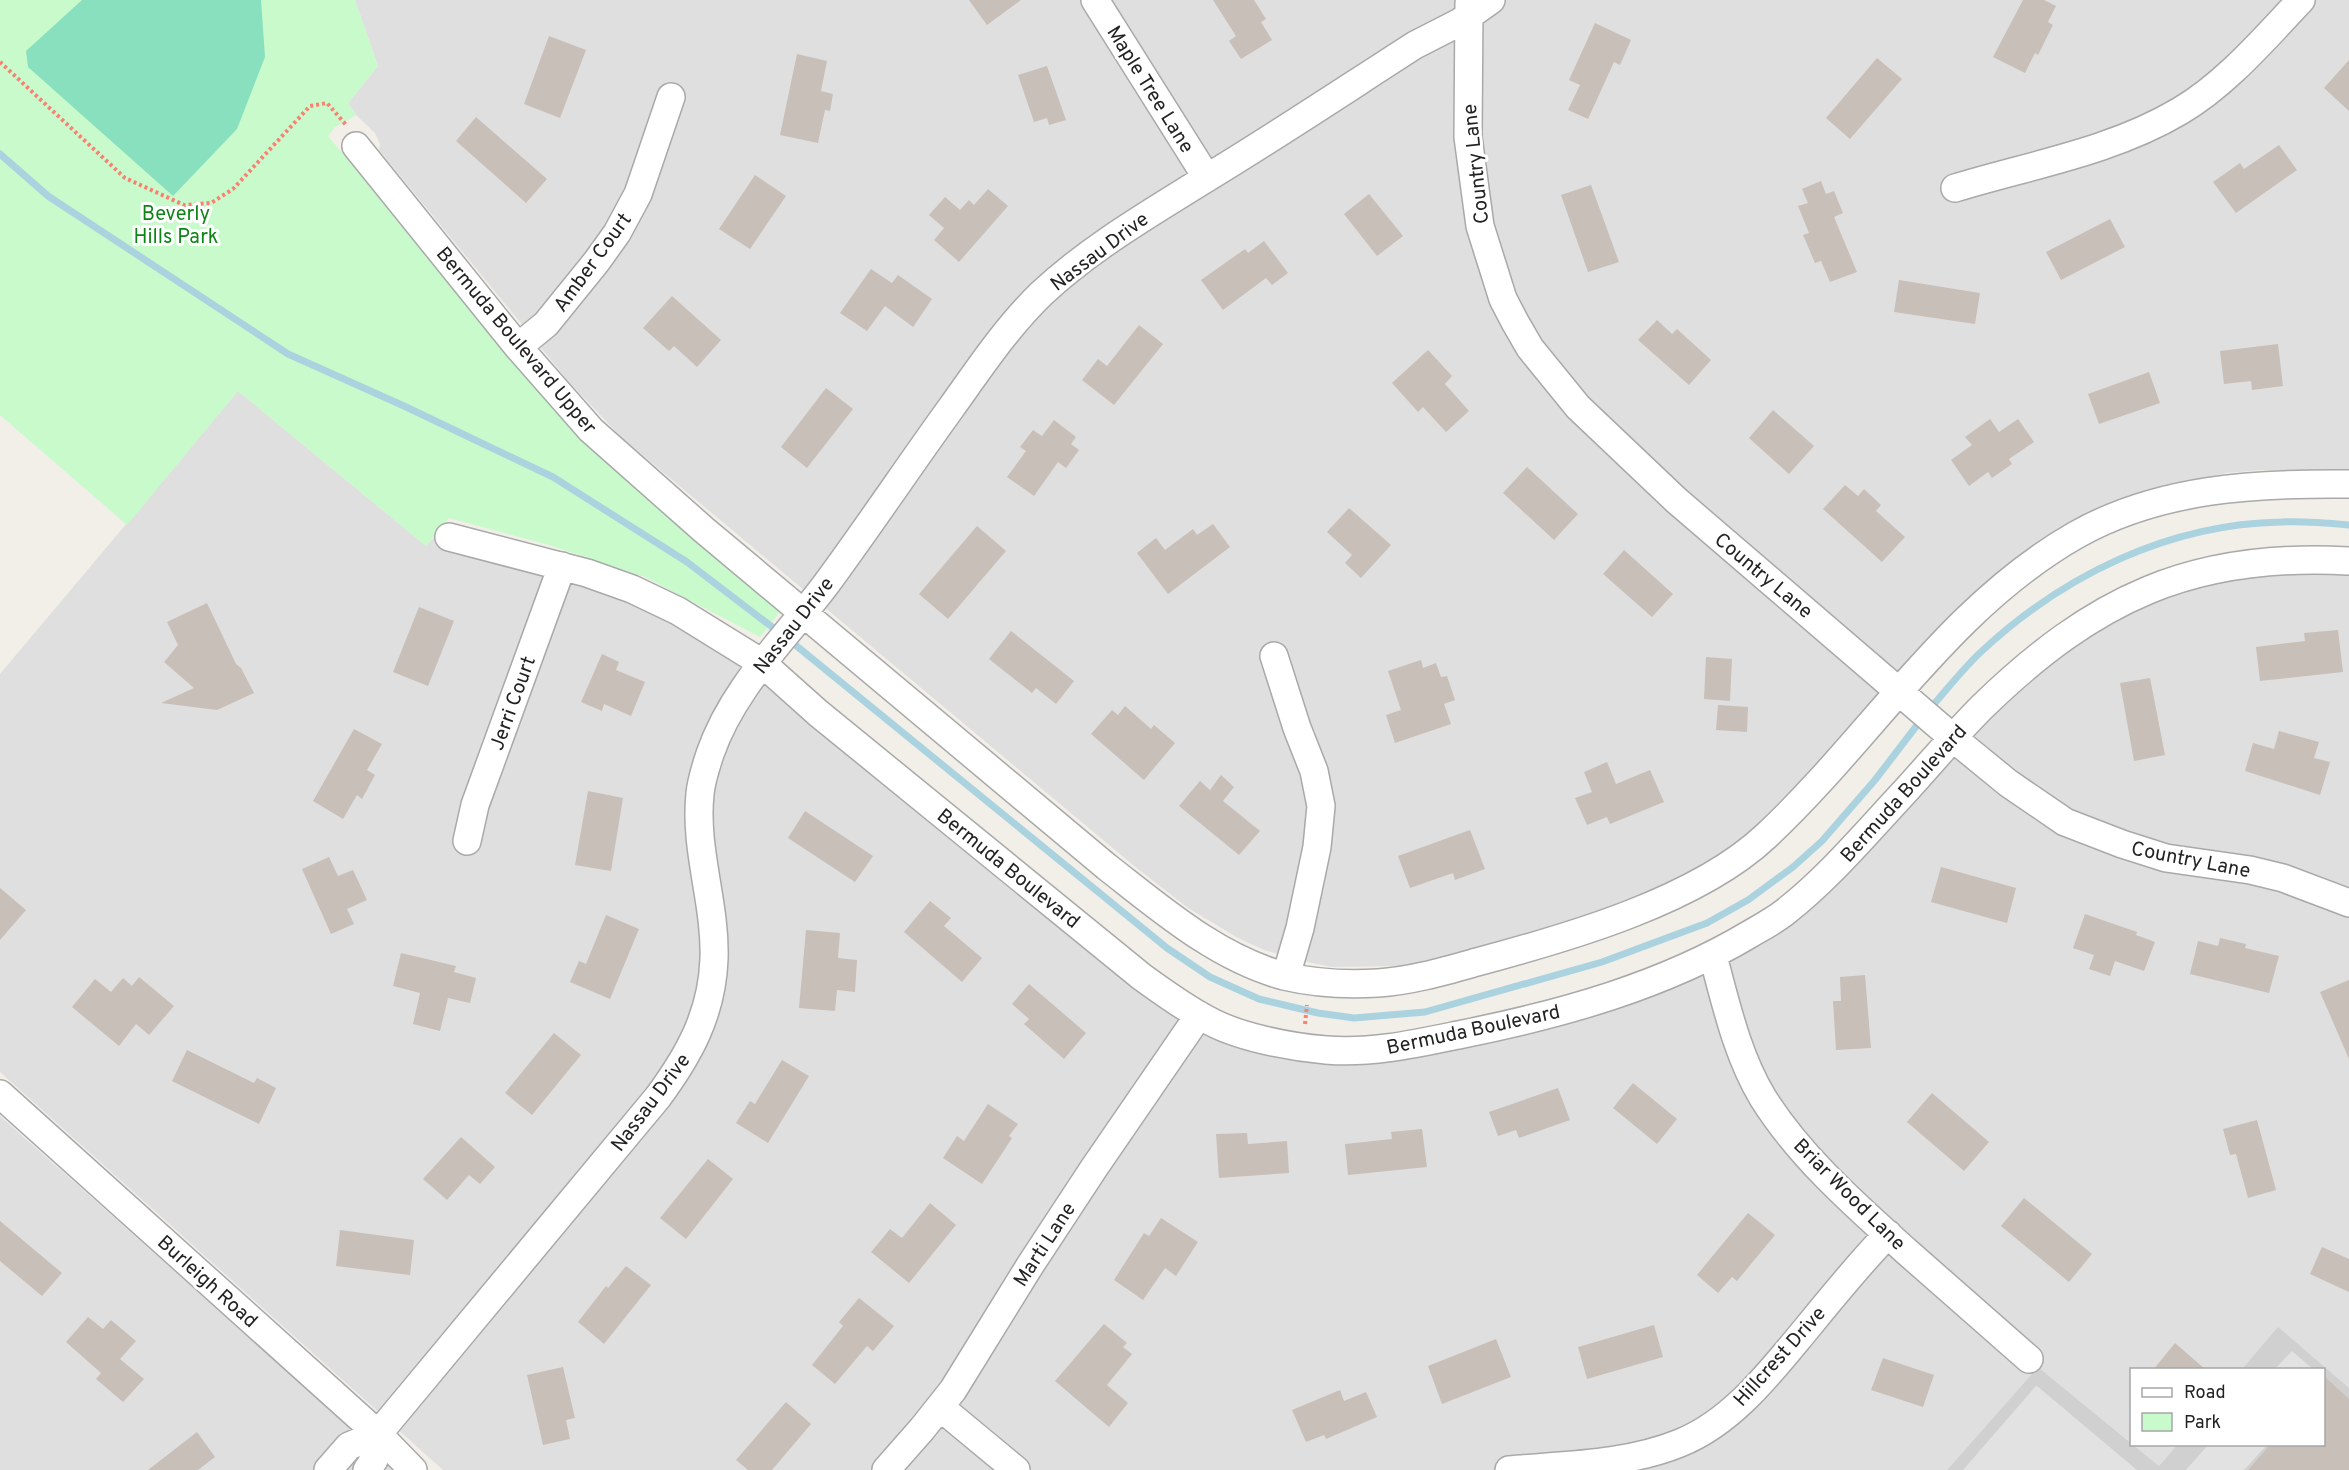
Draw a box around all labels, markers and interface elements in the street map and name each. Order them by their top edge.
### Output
street label: Maple Tree Lane [1100,21,1199,159]
street label: Country Lane [1458,102,1496,225]
park label: Beverly Hills Park [134,202,218,251]
street label: Nassau Drive [1046,207,1155,298]
street label: Amber Court [549,208,638,318]
street label: Bermuda Boulevard Upper [429,242,602,441]
street label: Country Lane [1708,528,1817,625]
street label: Nassau Drive [748,572,841,680]
street label: Jerri Court [485,653,543,754]
street label: Bermuda Boulevard [1836,720,1973,869]
street label: Bermuda Boulevard [931,804,1085,935]
street label: Country Lane [2129,837,2252,885]
street label: Bermuda Boulevard [1384,1000,1563,1062]
street label: Nassau Drive [606,1049,697,1158]
street label: Briar Wood Lane [1787,1134,1910,1257]
street label: Marti Lane [1009,1198,1083,1292]
street label: Burleigh Road [151,1230,262,1335]
street label: Hillcrest Drive [1729,1302,1832,1413]
legend [2130,1368,2325,1446]
text: Road [2184,1382,2226,1405]
text: Park [2184,1412,2221,1435]

